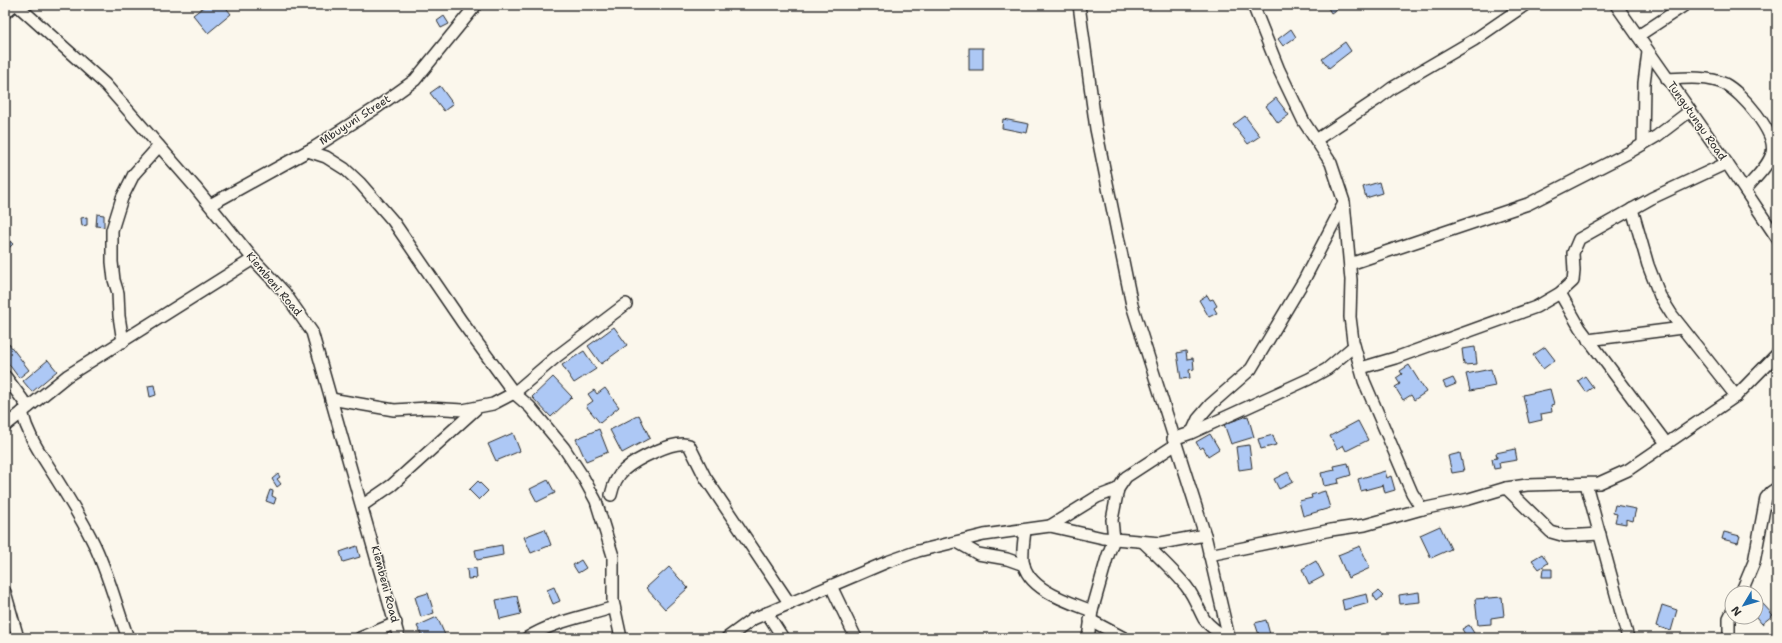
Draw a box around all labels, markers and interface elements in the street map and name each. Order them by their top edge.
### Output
street label: Tungutungu Road [1664,78,1730,164]
street label: Mbuyuni Street [317,91,394,149]
street label: Kiembeni Road [243,249,305,319]
street label: Kiembeni Road [368,544,402,624]
north arrow [1724,585,1764,625]
text: N [1728,603,1745,619]

